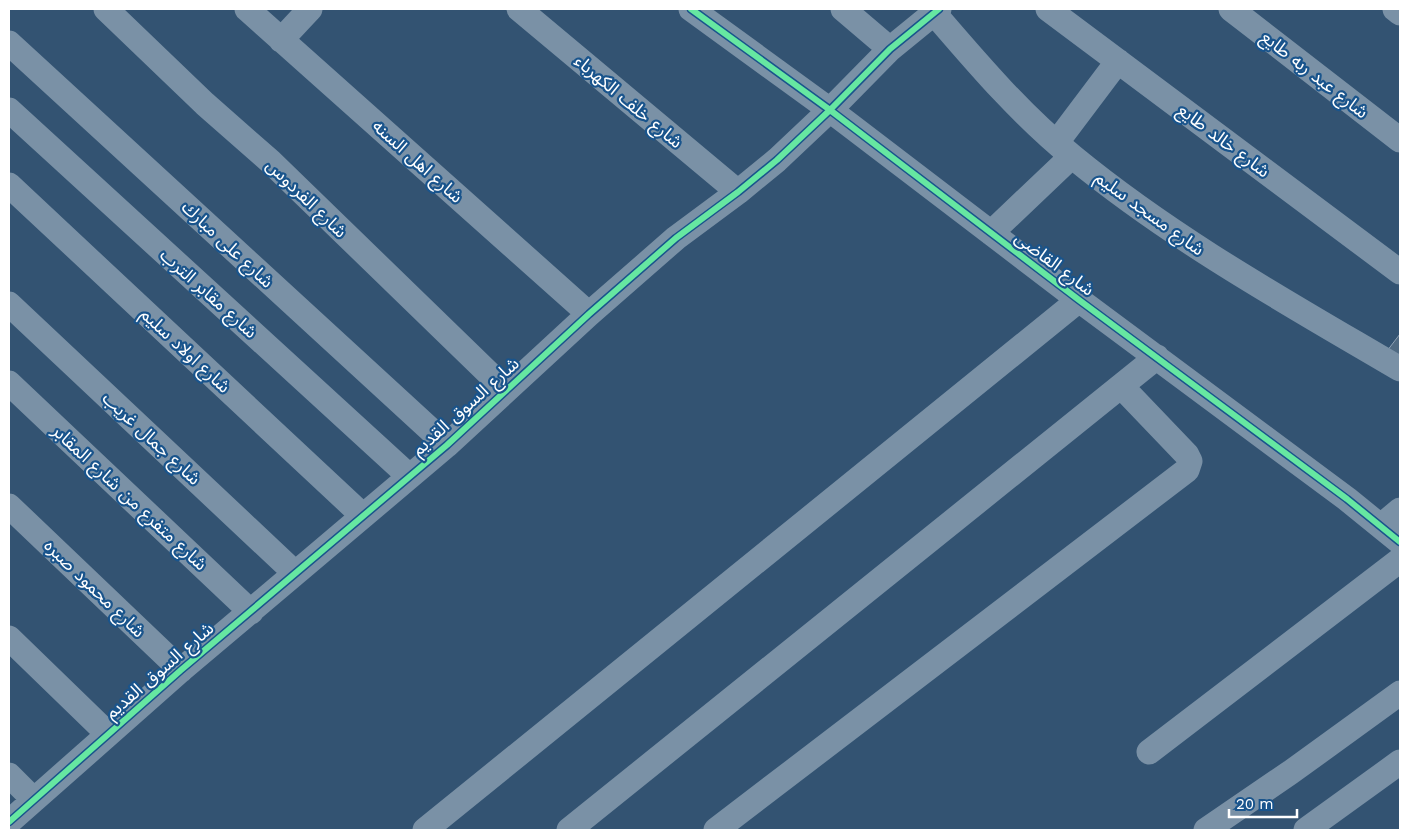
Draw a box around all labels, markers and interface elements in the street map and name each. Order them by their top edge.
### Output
street label: شارع عبد ربه طايع [1255,26,1373,126]
street label: شارع خلف الكهرباء [568,50,687,155]
street label: شارع خالد طايع [1171,99,1274,185]
street label: شارع اهل السنه [366,115,468,210]
street label: شارع الفردوس [259,154,352,245]
street label: شارع مسجد سليم [1089,166,1209,263]
street label: شارع على مبارك [175,196,278,295]
street label: شارع القاضى [1009,226,1099,303]
street label: شارع مقابر الترب [153,244,262,345]
street label: شارع اولاد سليم [134,303,235,400]
street label: شارع السوق القديم [407,352,526,463]
street label: شارع جمال غريب [96,387,206,492]
street label: شارع متفرع من شارع المقابر [45,419,212,577]
street label: شارع محمود صبره [37,535,150,644]
street label: شارع السوق القديم [100,617,220,726]
scale bar [1229,786,1296,818]
text: 20 m [1236,795,1274,813]

